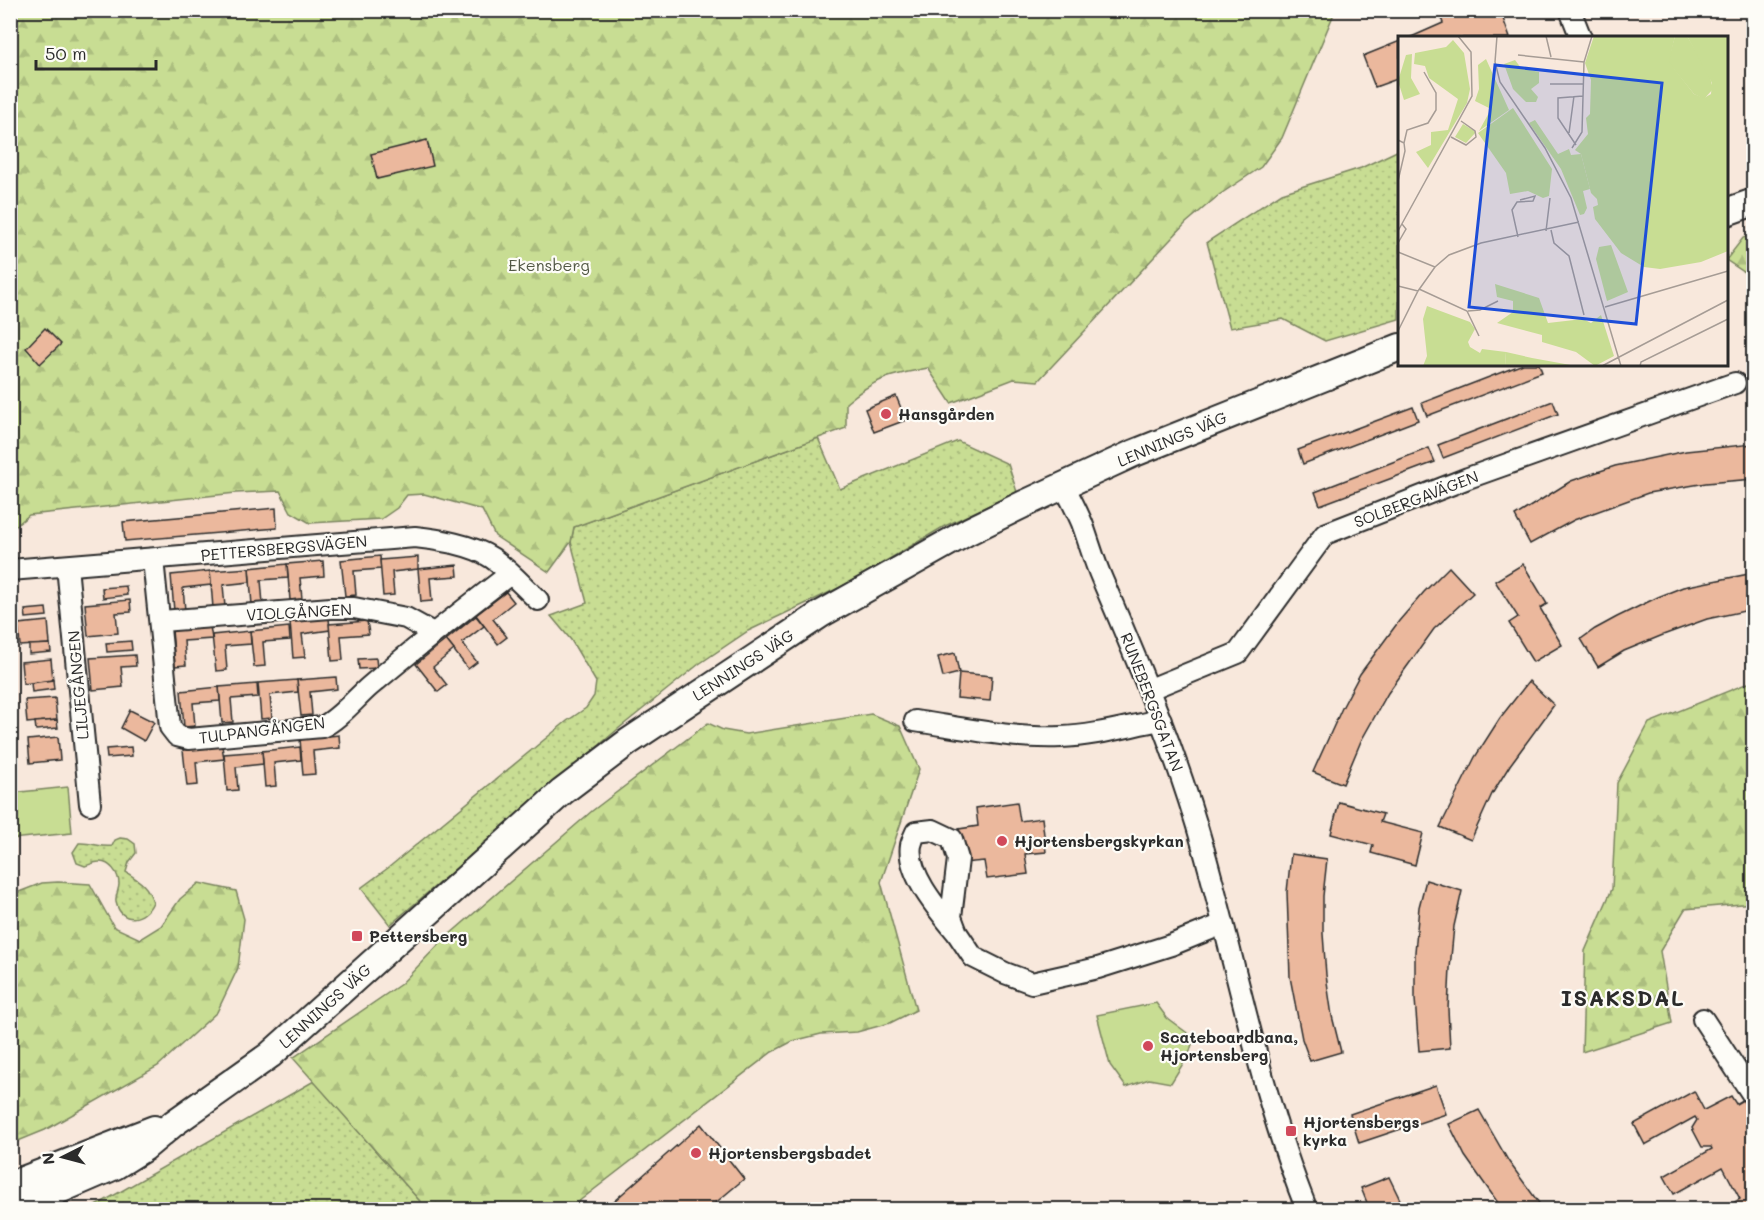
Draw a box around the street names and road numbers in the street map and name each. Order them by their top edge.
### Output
street label: LENNINGS VÄG [1114,406,1230,471]
street label: SOLBERGAVÄGEN [1351,465,1481,532]
street label: PETTERSBERGSVÄGEN [200,530,368,565]
street label: VIOLGÅNGEN [246,598,352,625]
street label: LENNINGS VÄG [688,624,798,705]
street label: LILJEGÅNGEN [62,630,93,740]
street label: RUNEBERGSGATAN [1116,630,1189,774]
street label: TULPANGÅNGEN [198,711,326,748]
street label: LENNINGS VÄG [274,959,375,1053]

